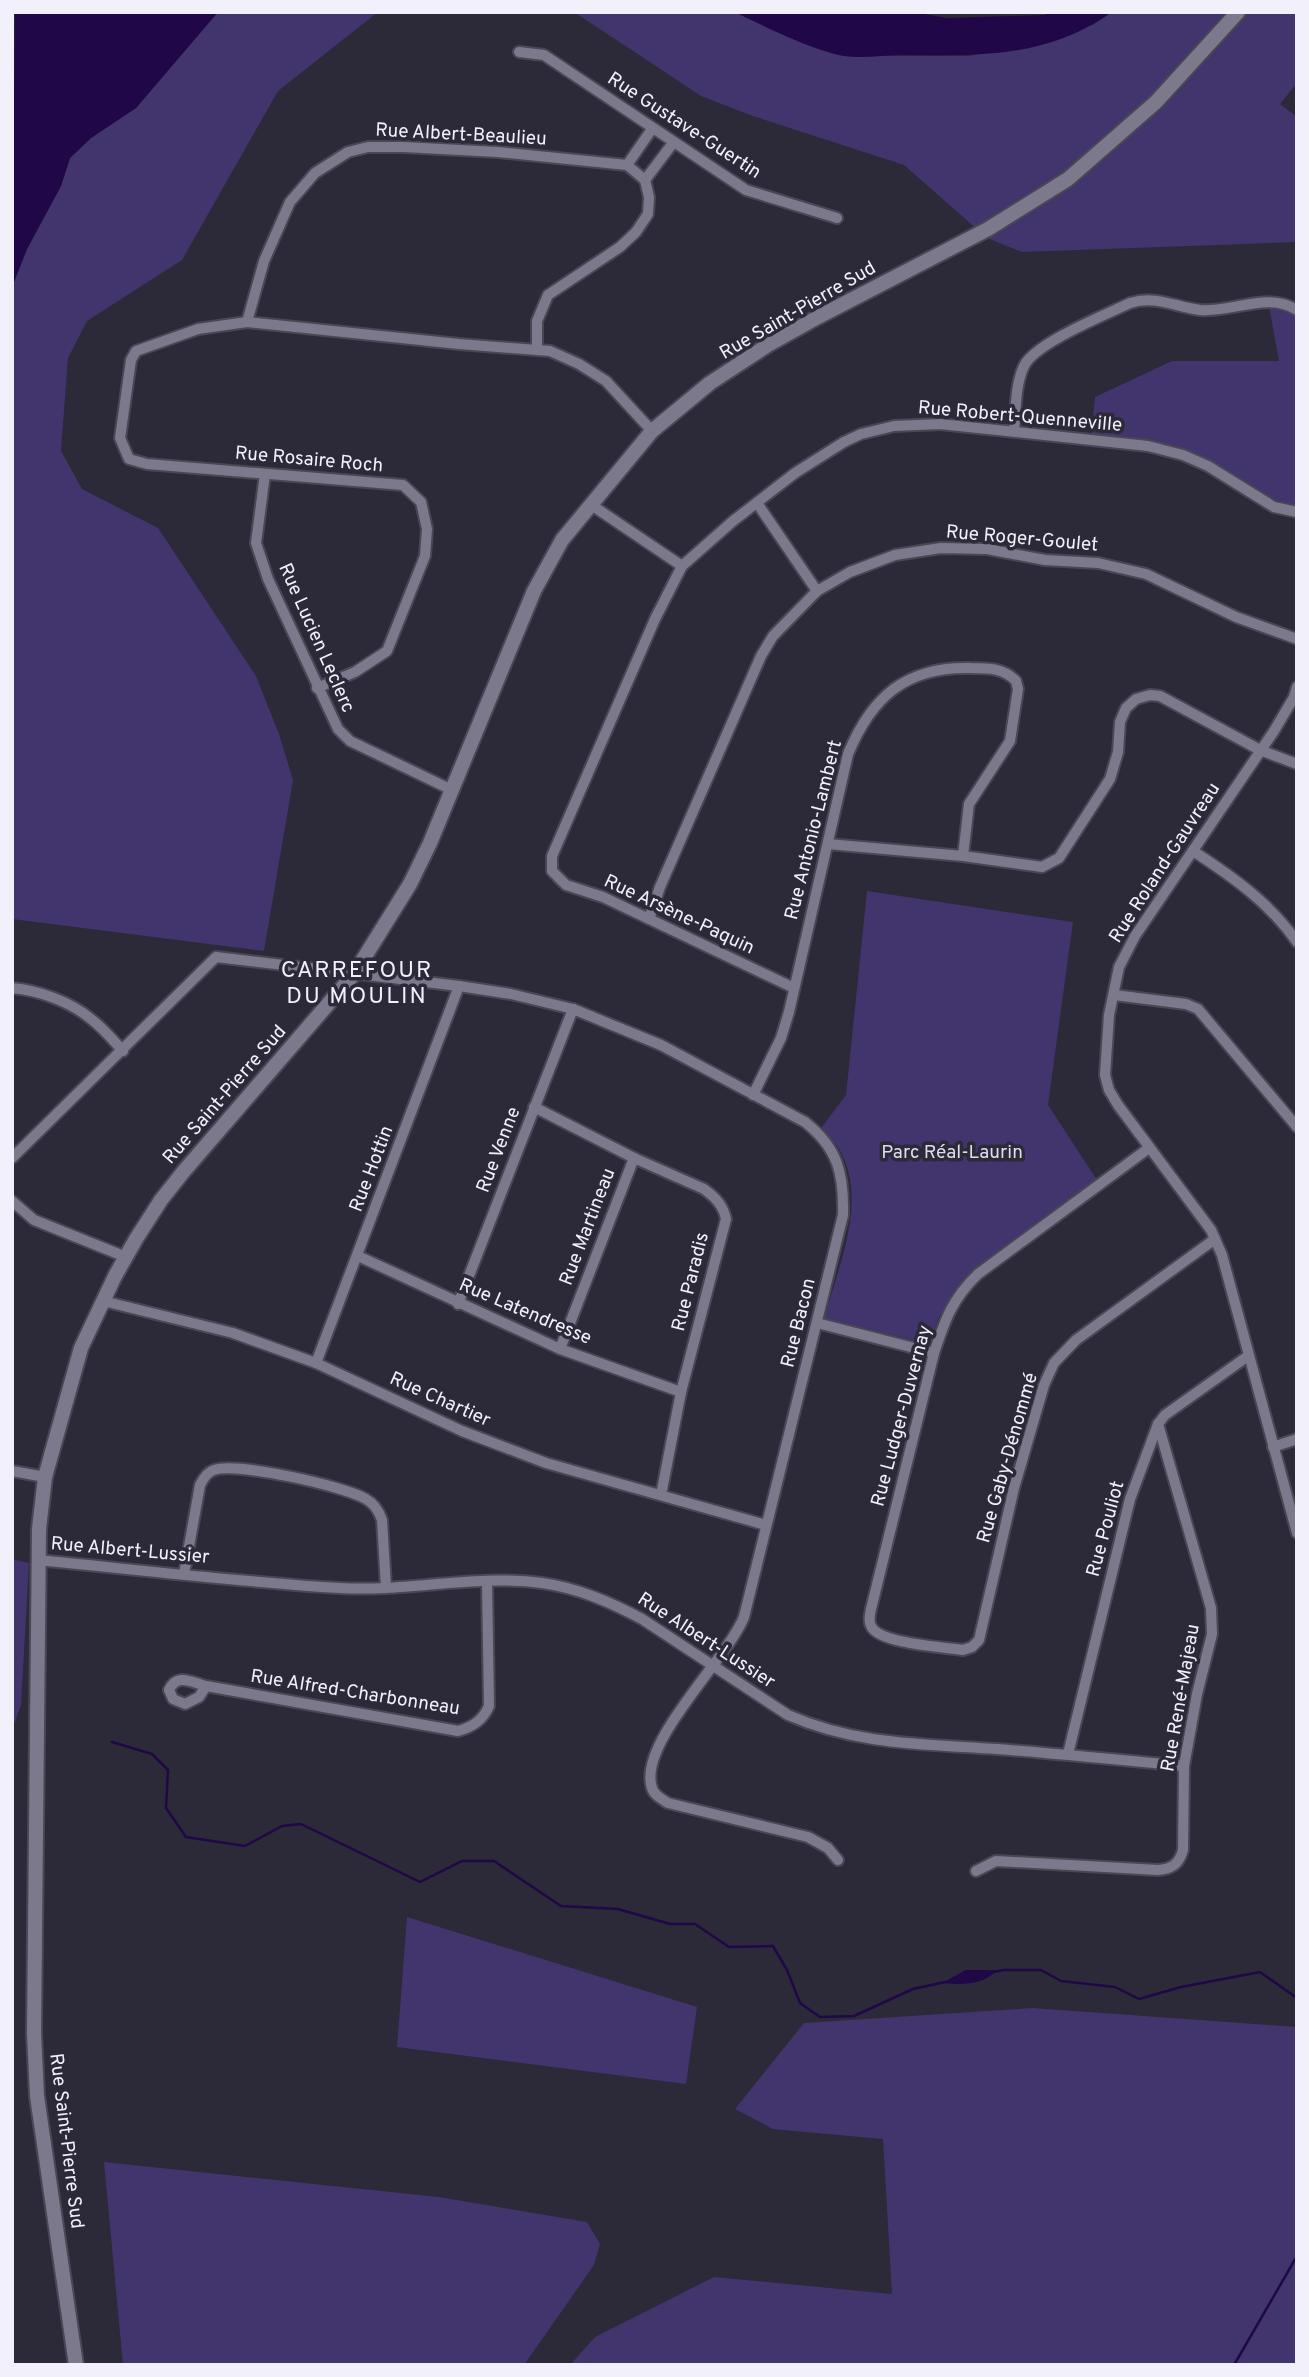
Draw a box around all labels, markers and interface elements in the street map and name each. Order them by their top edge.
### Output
street label: Rue Gustave-Guertin [602,67,766,185]
street label: Rue Albert-Beaulieu [375,119,547,151]
street label: Rue Saint-Pierre Sud [715,256,881,366]
street label: Rue Robert-Quenneville [917,396,1123,438]
street label: Rue Rosaire Roch [234,442,384,478]
street label: Rue Roger-Goulet [945,520,1099,558]
street label: Rue Lucien Leclerc [272,559,360,717]
street label: Rue Antonio-Lambert [780,738,848,922]
street label: Rue Roland-Gauvreau [1104,778,1226,948]
street label: Rue Arsène-Paquin [600,870,758,960]
district label: CARREFOUR DU MOULIN [281,957,433,1012]
street label: Rue Saint-Pierre Sud [158,1020,292,1170]
street label: Rue Venne [472,1104,526,1196]
street label: Rue Hottin [345,1122,399,1216]
park label: Parc Réal-Laurin [881,1141,1023,1165]
street label: Rue Martineau [555,1165,621,1289]
street label: Rue Paradis [667,1230,715,1334]
street label: Rue Latendresse [455,1273,595,1351]
street label: Rue Bacon [776,1276,822,1370]
street label: Rue Ludger-Duvernay [866,1323,938,1509]
street label: Rue Chartier [386,1367,495,1433]
street label: Rue Gaby-Dénommé [972,1370,1044,1546]
street label: Rue Pouliot [1082,1478,1130,1580]
street label: Rue Albert-Lussier [50,1532,211,1570]
street label: Rue Albert-Lussier [633,1588,780,1695]
street label: Rue René-Majeau [1156,1622,1206,1774]
street label: Rue Alfred-Charbonneau [249,1665,461,1721]
street label: Rue Saint-Pierre Sud [43,2052,89,2230]

